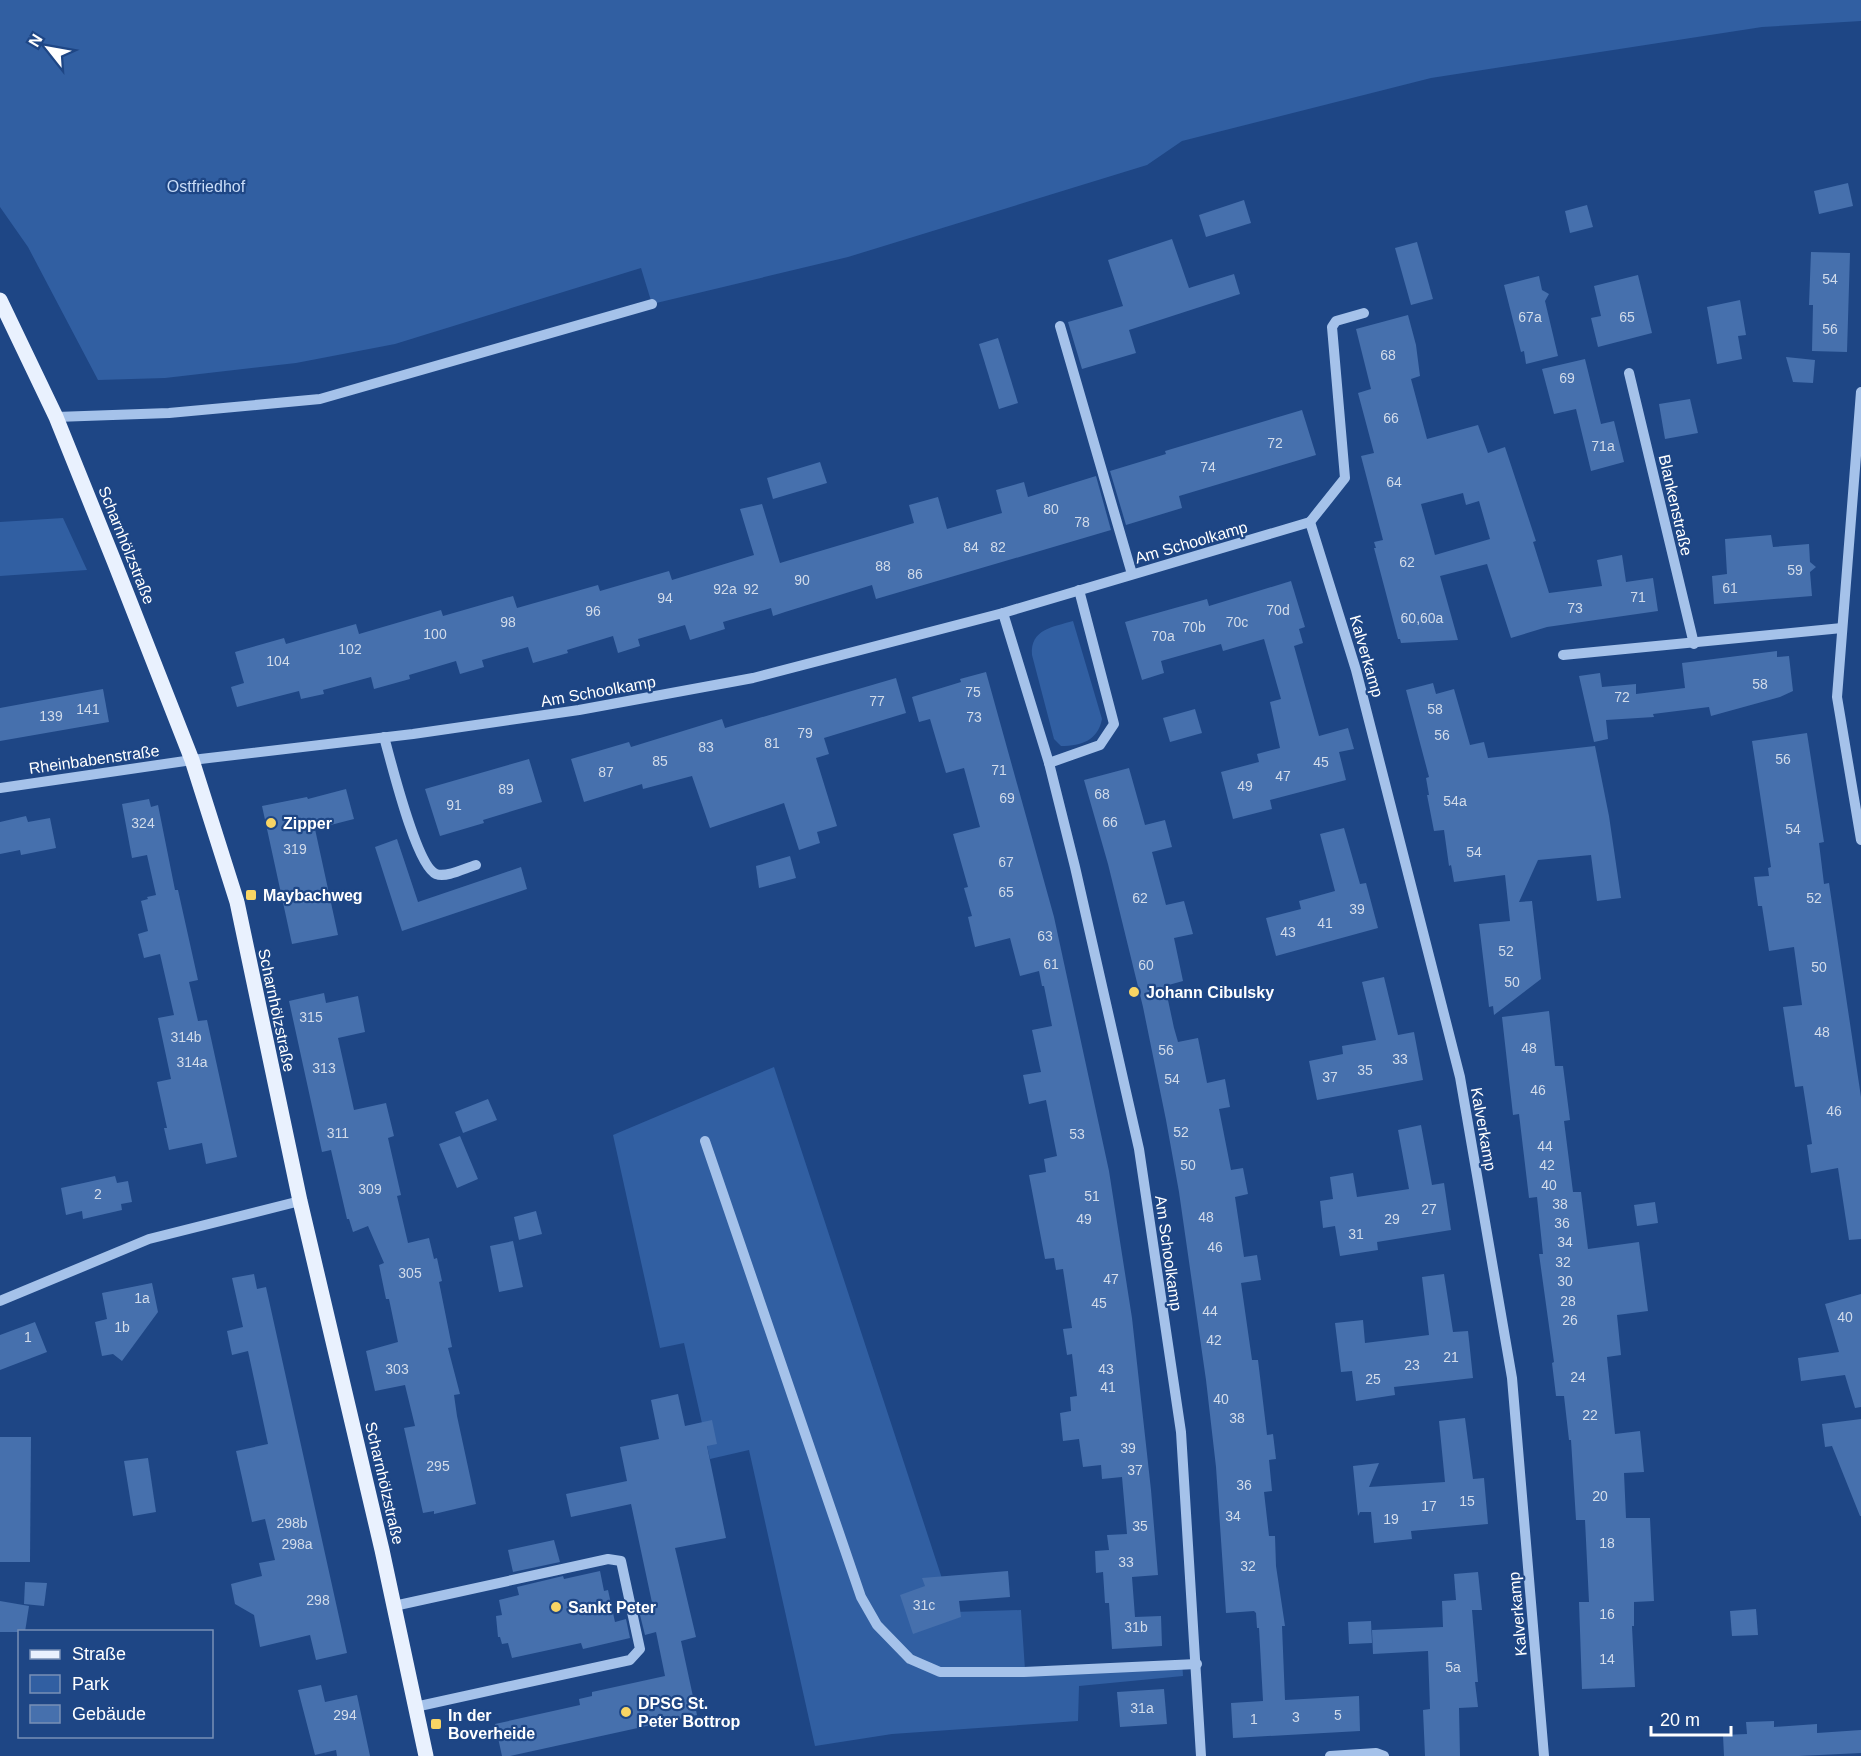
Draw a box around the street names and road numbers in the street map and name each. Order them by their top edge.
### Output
street label: Blankenstraße [1656,453,1695,557]
street label: Scharnhölzstraße [95,484,158,607]
street label: Am Schoolkamp [1133,518,1250,567]
street label: Kalverkamp [1347,613,1386,699]
street label: Am Schoolkamp [539,673,657,710]
street label: Rheinbabenstraße [28,742,161,777]
street label: Scharnhölzstraße [255,947,298,1073]
street label: Kalverkamp [1468,1086,1499,1172]
street label: Am Schoolkamp [1152,1194,1185,1312]
street label: Scharnhölzstraße [362,1420,407,1546]
street label: Kalverkamp [1505,1571,1530,1657]

